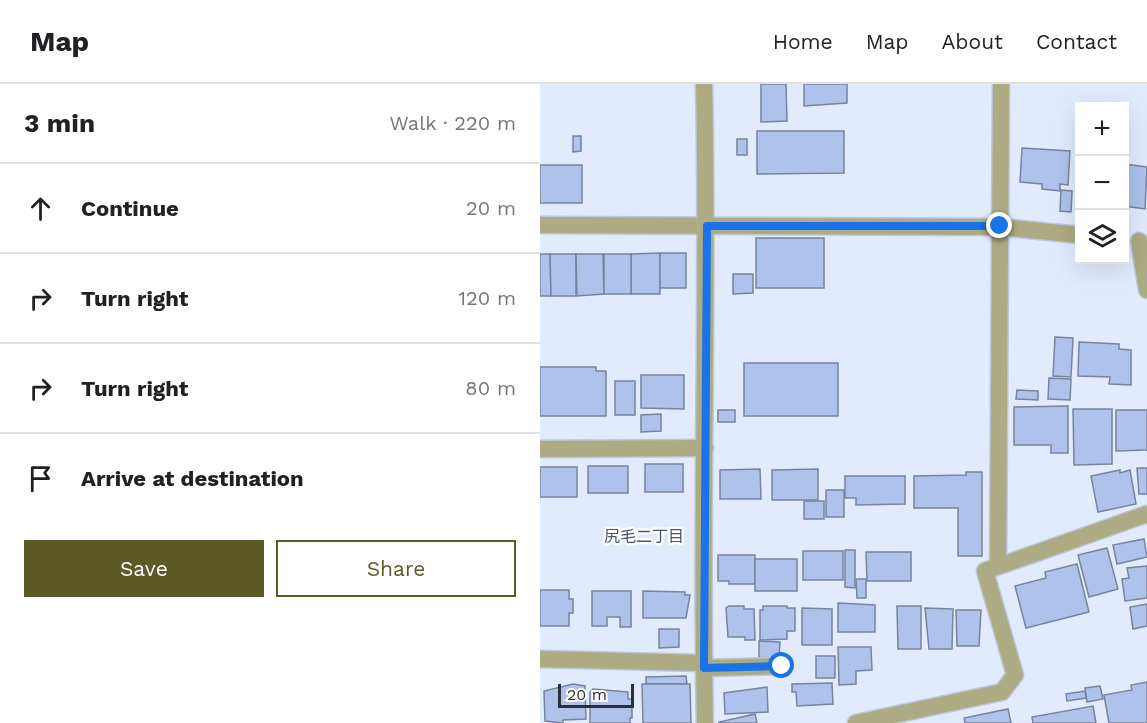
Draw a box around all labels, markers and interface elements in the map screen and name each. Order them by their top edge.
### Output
text: Map [30,25,89,58]
text: Home [773,29,833,54]
text: Map [866,29,909,54]
text: About [942,29,1003,54]
text: Contact [1036,29,1117,54]
map controls [1075,102,1129,264]
button: + [1075,102,1129,156]
text: 3 min [24,108,95,138]
text: Walk · 220 m [389,111,516,135]
button: − [1075,156,1129,210]
icon: ahead [24,192,57,225]
text: Continue [81,196,179,221]
text: 20 m [466,196,516,220]
button: layers [1075,210,1129,264]
route end [986,212,1012,238]
icon: right [24,282,57,315]
text: Turn right [81,286,188,311]
text: 120 m [458,286,516,310]
icon: right [24,372,57,405]
text: Turn right [81,376,188,401]
text: 80 m [465,376,516,400]
icon: arrive [24,462,57,495]
text: Arrive at destination [81,466,304,491]
district label: 尻毛二丁目 [604,527,684,546]
button: Save [24,540,264,597]
button: Share [276,540,516,597]
route start [768,652,794,678]
scale bar [558,681,634,708]
text: 20 m [567,685,607,704]

